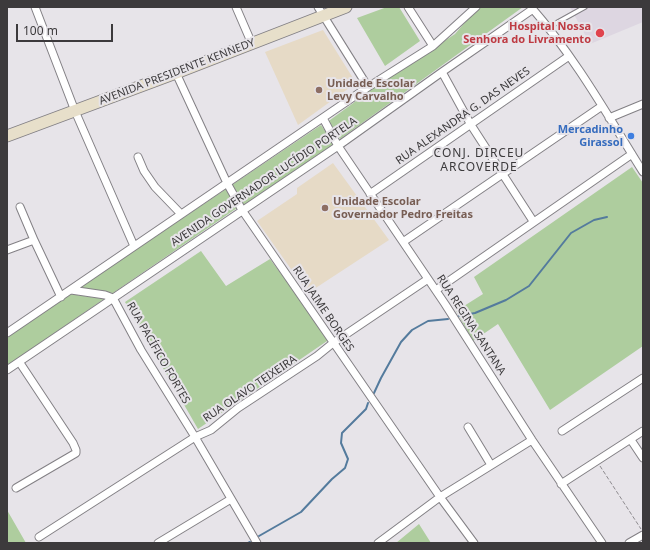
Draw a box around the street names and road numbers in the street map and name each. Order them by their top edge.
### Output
street label: AVENIDA PRESIDENTE KENNEDY [97,36,257,108]
street label: RUA ALEXANDRA G. DAS NEVES [393,64,533,168]
street label: AVENIDA GOVERNADOR LUCÍDIO PORTELA [168,115,360,249]
street label: RUA JAIME BORGES [290,264,356,354]
street label: RUA REGINA SANTANA [434,272,508,378]
street label: RUA PACÍFICO FORTES [123,300,193,406]
street label: RUA OLAVO TEIXEIRA [201,353,299,425]

